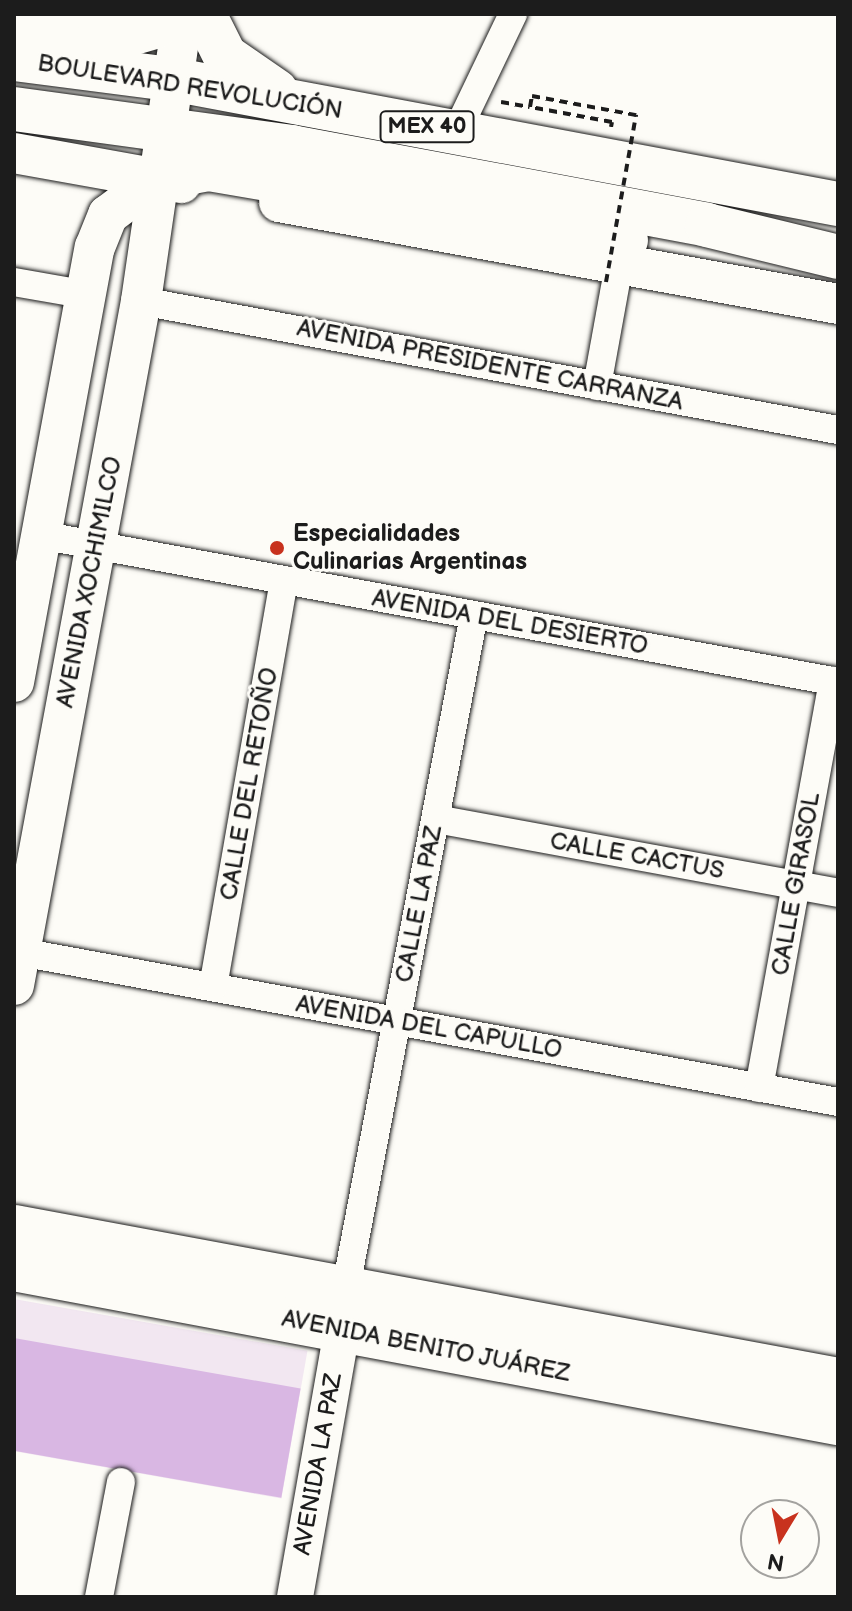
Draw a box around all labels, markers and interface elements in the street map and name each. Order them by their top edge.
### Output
street label: BOULEVARD REVOLUCIÓN [35,49,345,125]
road number: MEX 40 [379,109,475,145]
street label: AVENIDA PRESIDENTE CARRANZA [295,313,685,417]
street label: AVENIDA XOCHIMILCO [50,453,128,711]
place label: Especialidades Culinarias Argentinas [293,520,527,576]
marker: Especialidades Culinarias Argentinas [268,539,286,557]
street label: AVENIDA DEL DESIERTO [370,584,650,660]
street label: CALLE DEL RETOÑO [214,665,284,903]
street label: CALLE GIRASOL [766,790,826,978]
street label: CALLE LA PAZ [390,823,448,985]
street label: CALLE CACTUS [548,827,726,885]
street label: AVENIDA DEL CAPULLO [294,989,564,1065]
street label: AVENIDA BENITO JUÁREZ [279,1304,573,1388]
street label: AVENIDA LA PAZ [288,1371,348,1557]
north arrow [740,1499,820,1579]
text: N [766,1546,787,1576]

